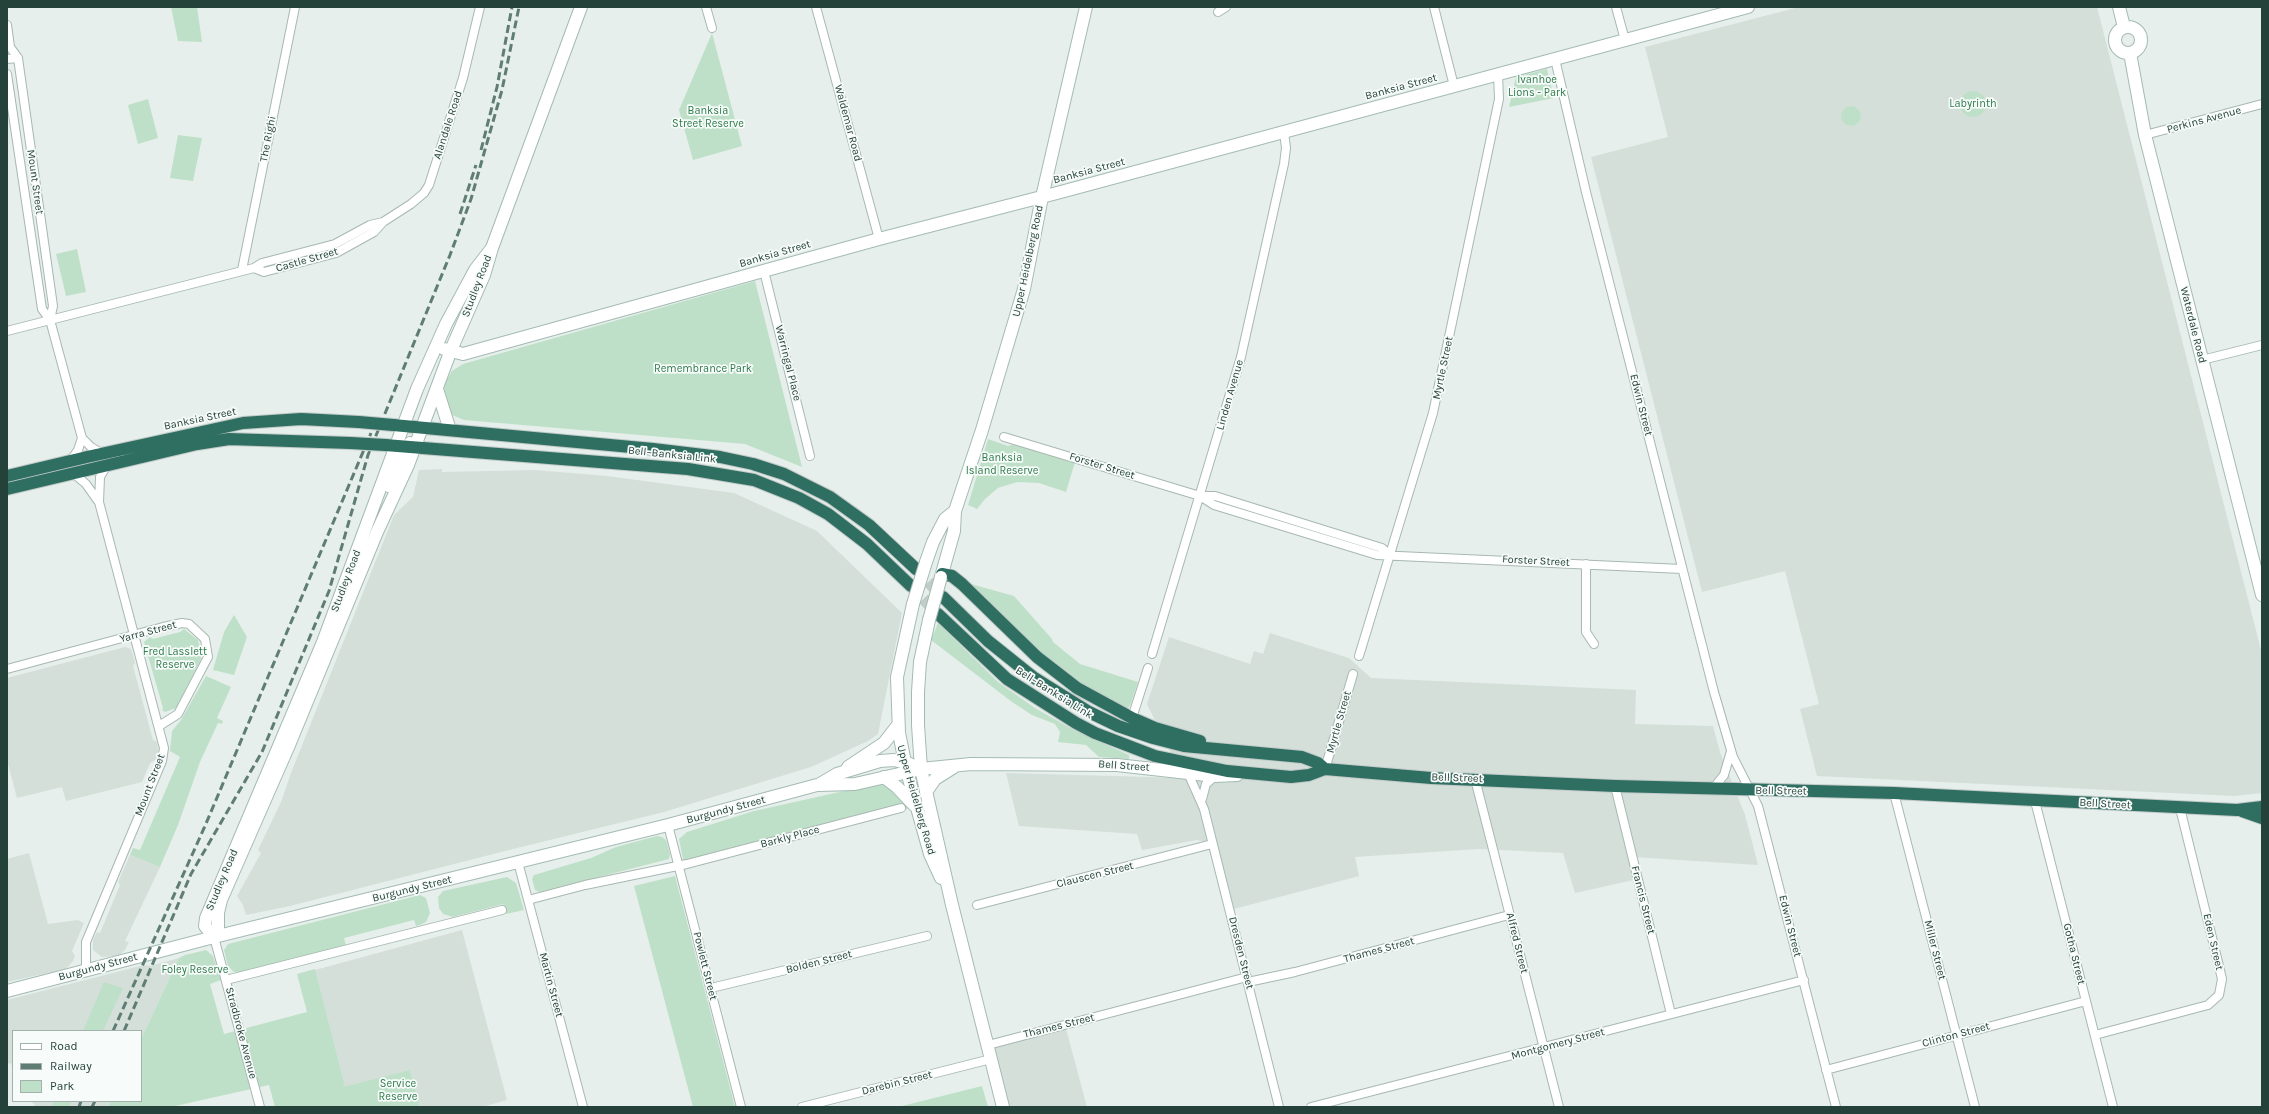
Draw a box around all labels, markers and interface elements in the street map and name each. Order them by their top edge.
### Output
street label: Banksia Street [1364,71,1438,103]
park label: Ivanhoe Lions - Park [1508,73,1566,99]
street label: Waldemar Road [831,83,865,163]
street label: Alandale Road [431,89,465,161]
park label: Labyrinth [1949,97,1997,111]
park label: Banksia Street Reserve [672,104,744,130]
street label: Perkins Avenue [2165,104,2243,136]
street label: The Righi [257,115,279,163]
street label: Mount Street [24,149,46,215]
street label: Banksia Street [1052,155,1126,187]
street label: Upper Heidelberg Road [1010,204,1046,318]
street label: Banksia Street [738,238,812,270]
street label: Castle Street [274,245,340,275]
street label: Studley Road [459,253,495,319]
street label: Waterdale Road [2177,285,2209,365]
street label: Warringal Place [772,324,804,402]
street label: Myrtle Street [1430,335,1456,401]
street label: Linden Avenue [1214,358,1246,432]
park label: Remembrance Park [654,362,752,376]
street label: Edwin Street [1627,373,1655,437]
street label: Banksia Street [163,405,237,433]
street label: Bell–Banksia Link [627,444,717,466]
street label: Forster Street [1068,450,1136,482]
park label: Banksia Island Reserve [966,451,1038,477]
street label: Studley Road [328,548,364,614]
street label: Forster Street [1502,553,1570,569]
street label: Yarra Street [118,618,178,646]
park label: Fred Lasslett Reserve [143,645,207,671]
street label: Bell–Banksia Link [1013,664,1095,722]
street label: Myrtle Street [1324,689,1354,755]
street label: Upper Heidelberg Road [894,743,938,857]
street label: Mount Street [132,752,168,818]
street label: Bell Street [1098,758,1150,774]
street label: Bell Street [1431,771,1483,785]
street label: Bell Street [1755,784,1807,798]
street label: Burgundy Street [685,793,767,827]
street label: Bell Street [2079,796,2131,812]
street label: Barkly Place [759,823,821,851]
street label: Studley Road [203,847,241,913]
street label: Clauscen Street [1055,859,1135,891]
street label: Francis Street [1628,864,1658,936]
street label: Burgundy Street [371,873,453,905]
street label: Edwin Street [1776,894,1804,958]
street label: Alfred Street [1503,911,1531,975]
street label: Eden Street [2200,912,2226,972]
street label: Dresden Street [1226,915,1256,991]
street label: Miller Street [1921,919,1949,981]
street label: Gotha Street [2060,922,2088,986]
street label: Powlett Street [690,931,720,1001]
street label: Thames Street [1342,934,1416,966]
street label: Bolden Street [785,947,853,977]
street label: Burgundy Street [57,950,139,984]
street label: Martin Street [536,951,566,1019]
park label: Foley Reserve [162,963,228,977]
street label: Stradbroke Avenue [222,986,260,1080]
street label: Thames Street [1022,1011,1096,1041]
street label: Clinton Street [1921,1020,1991,1050]
street label: Montgomery Street [1510,1025,1606,1063]
legend [12,1030,142,1102]
text: Road [50,1039,78,1053]
text: Railway [50,1059,92,1073]
street label: Darebin Street [860,1068,934,1098]
park label: Service Reserve [379,1077,417,1103]
text: Park [50,1079,74,1093]

